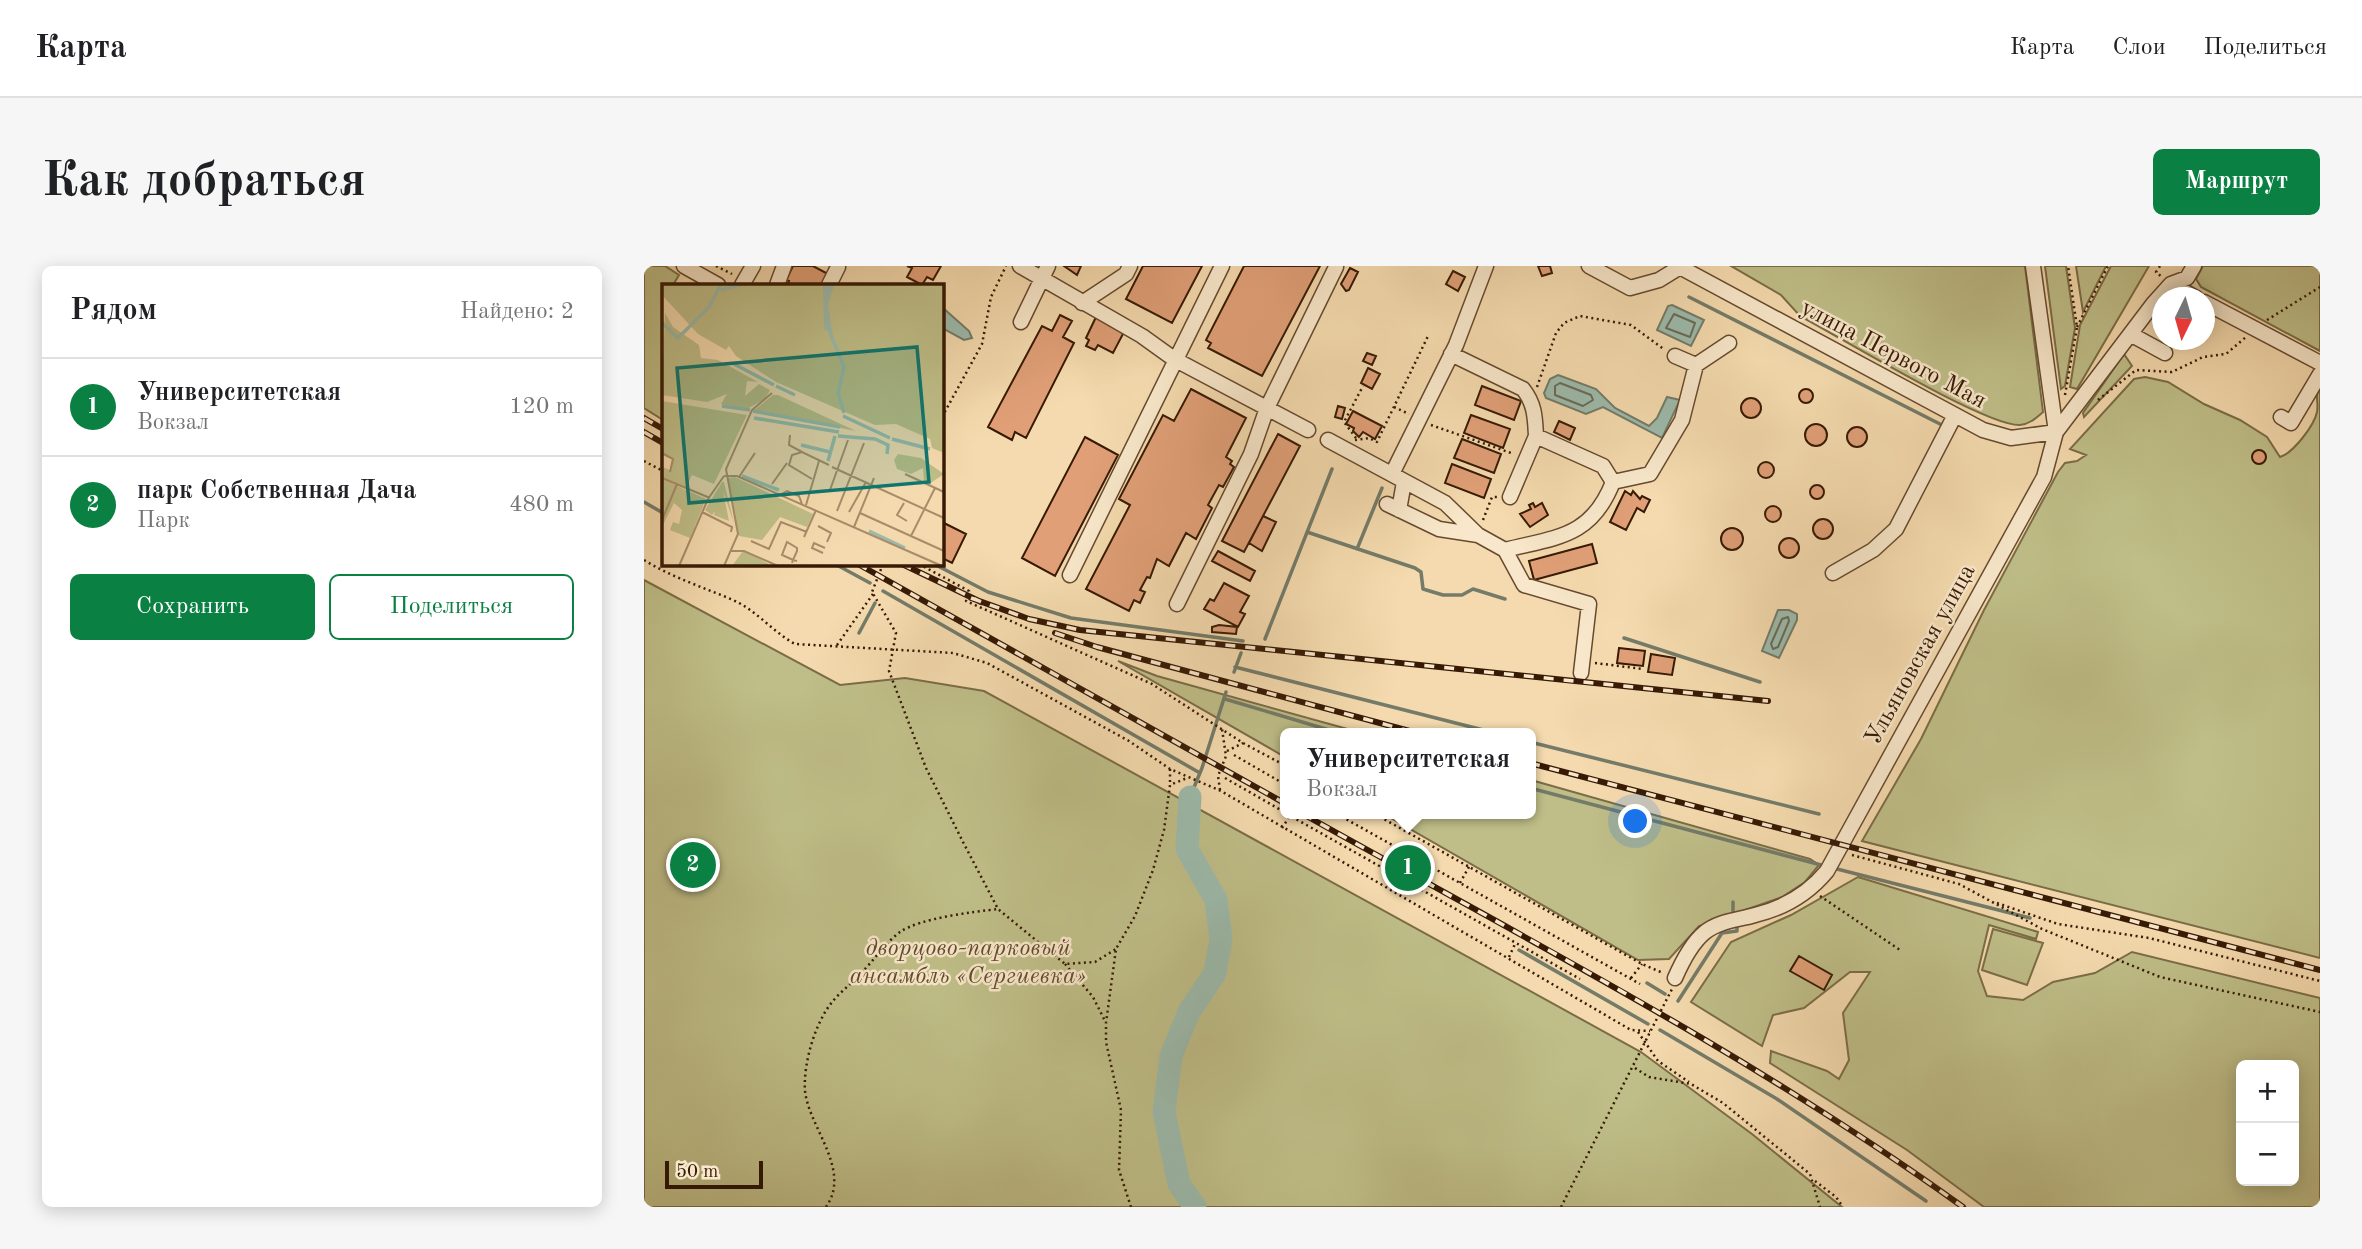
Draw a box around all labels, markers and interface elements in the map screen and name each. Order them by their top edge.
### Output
text: Карта [35,32,127,65]
text: Карта [2010,36,2075,60]
text: Слои [2113,36,2166,60]
text: Поделиться [2204,36,2327,60]
button: Маршрут [2153,149,2320,215]
text: Как добраться [42,158,366,207]
inset map [662,284,943,565]
north arrow [2152,287,2215,350]
text: Рядом [70,296,157,326]
street label: улица Первого Мая [1796,296,1990,414]
text: Найдено: 2 [460,300,574,323]
text: Университетская [137,380,341,406]
text: 1 [86,395,100,418]
text: 120 m [509,395,574,418]
text: Вокзал [137,411,209,434]
text: парк Собственная Дача [137,478,417,504]
text: 2 [86,493,100,516]
text: 480 m [509,493,574,516]
text: Парк [137,509,190,532]
street label: Ульяновская улица [1861,561,1981,749]
button: Сохранить [70,574,315,640]
button: Поделиться [329,574,574,640]
popup [1280,728,1536,819]
text: Университетская [1306,747,1510,773]
text: Вокзал [1306,778,1378,801]
your location [1618,804,1652,838]
pin: 2 [670,839,716,891]
pin: 1 [1385,842,1431,894]
park label: дворцово-парковый ансамбль «Сергиевка» [850,937,1086,989]
map controls [2236,1060,2299,1186]
button: + [2236,1060,2299,1123]
button: − [2236,1123,2299,1186]
scale bar [665,1158,763,1190]
text: 50 m [676,1163,718,1182]

